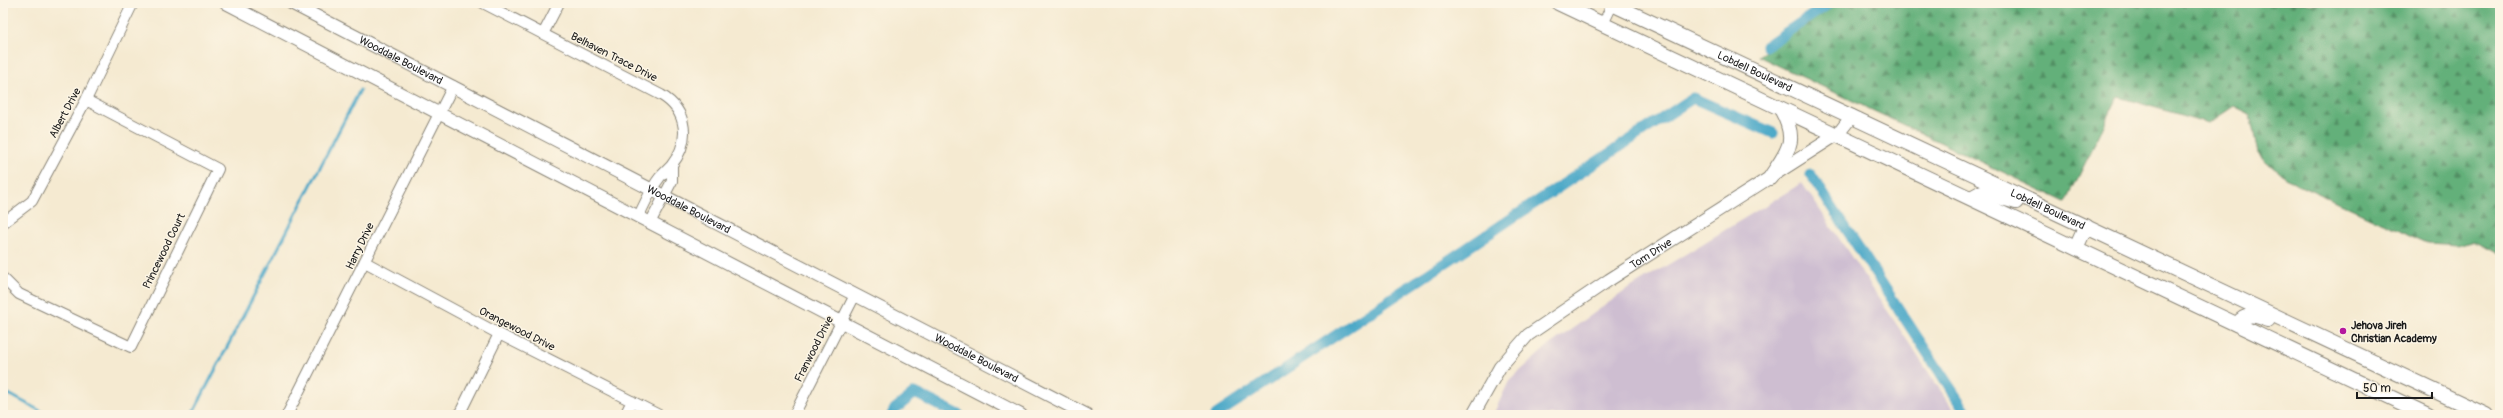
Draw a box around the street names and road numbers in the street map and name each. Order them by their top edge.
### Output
street label: Belhaven Trace Drive [569,30,660,85]
street label: Wooddale Boulevard [357,33,445,87]
street label: Lobdell Boulevard [1715,48,1794,94]
street label: Albert Drive [46,85,84,140]
street label: Wooddale Boulevard [645,182,733,236]
street label: Lobdell Boulevard [2009,186,2087,232]
street label: Princewood Court [140,211,188,291]
street label: Harry Drive [343,220,377,272]
street label: Tom Drive [1627,235,1674,271]
street label: Orangewood Drive [477,304,558,354]
street label: Franwood Drive [792,313,836,384]
street label: Wooddale Boulevard [933,331,1021,385]

